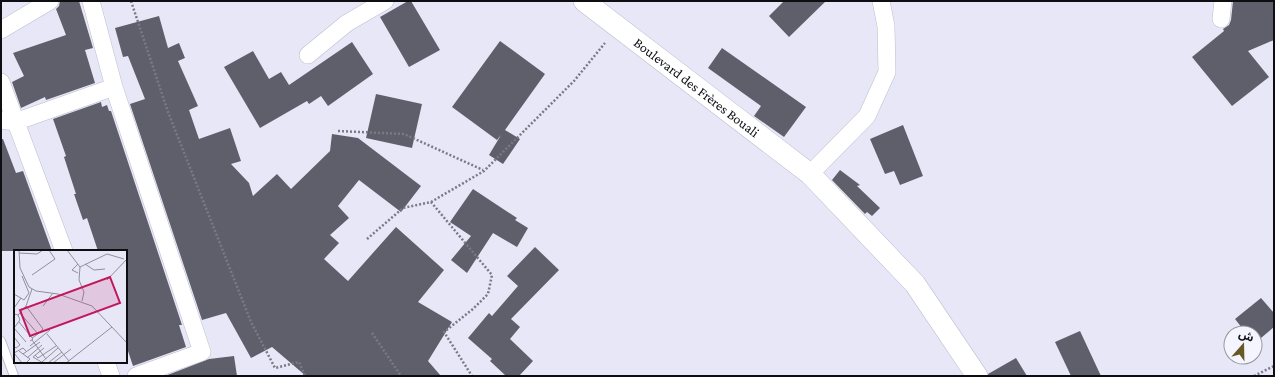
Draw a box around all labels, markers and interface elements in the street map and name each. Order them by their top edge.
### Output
street label: Boulevard des Frères Bouali [631,34,763,141]
inset map [14,250,127,363]
north arrow [1223,325,1263,365]
text: ش [1237,327,1256,345]

